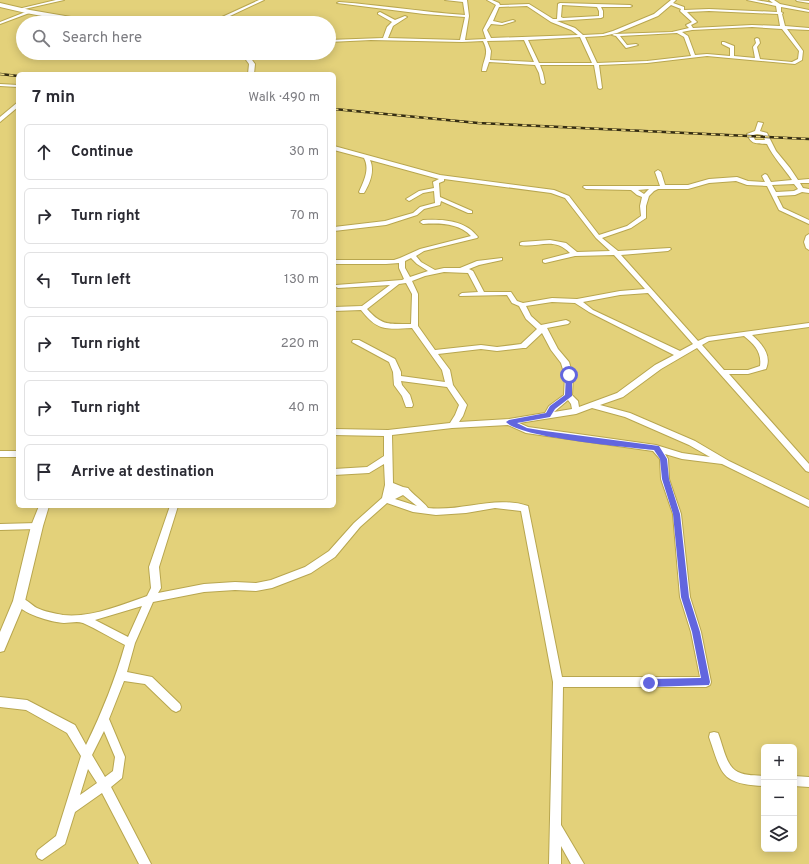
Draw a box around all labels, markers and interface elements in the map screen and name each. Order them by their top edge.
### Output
search box [16,16,336,60]
icon: search [30,27,52,49]
text: Search here [62,29,142,48]
text: 7 min [32,87,75,109]
text: Walk · 490 m [248,90,320,106]
icon: ahead [33,141,55,163]
text: Continue [71,143,133,162]
text: 30 m [289,144,319,160]
icon: right [33,205,55,227]
text: Turn right [71,207,140,226]
text: 70 m [290,208,319,224]
icon: left [33,269,55,291]
text: Turn left [71,271,131,290]
text: 130 m [284,272,319,288]
icon: right [33,333,55,355]
text: Turn right [71,335,140,354]
text: 220 m [281,336,319,352]
route start [560,366,578,384]
icon: right [33,397,55,419]
text: Turn right [71,399,140,418]
text: 40 m [289,400,319,416]
icon: arrive [33,461,55,483]
text: Arrive at destination [71,463,214,482]
route end [640,674,658,692]
map controls [761,744,797,852]
button: + [761,744,797,780]
button: − [761,780,797,816]
button: layers [761,816,797,852]

